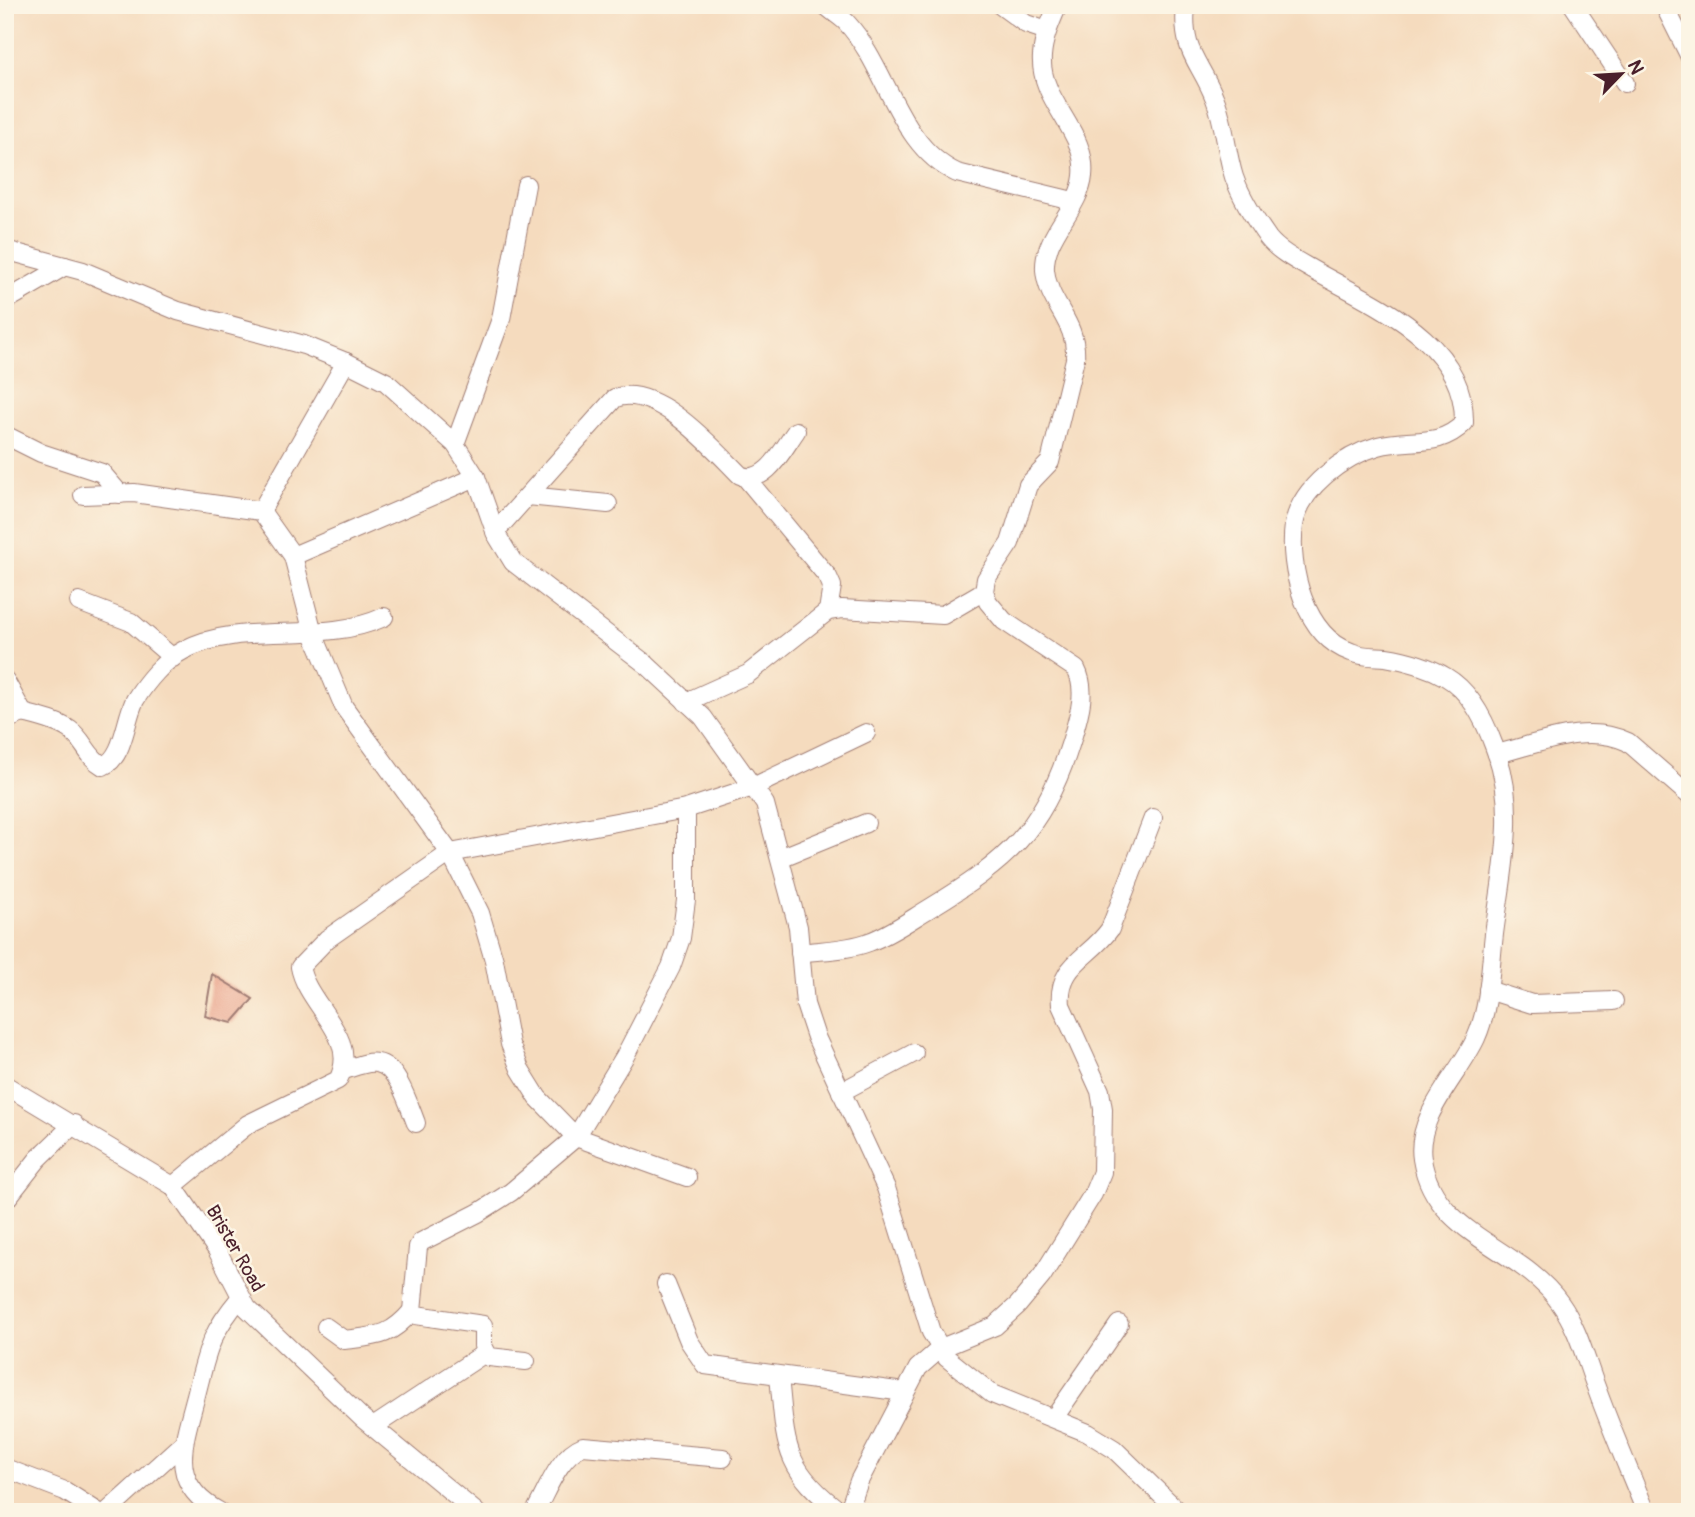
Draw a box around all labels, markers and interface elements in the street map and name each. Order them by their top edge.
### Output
north arrow [1586,38,1656,108]
text: N [1622,56,1649,78]
street label: Brister Road [201,1201,270,1296]

